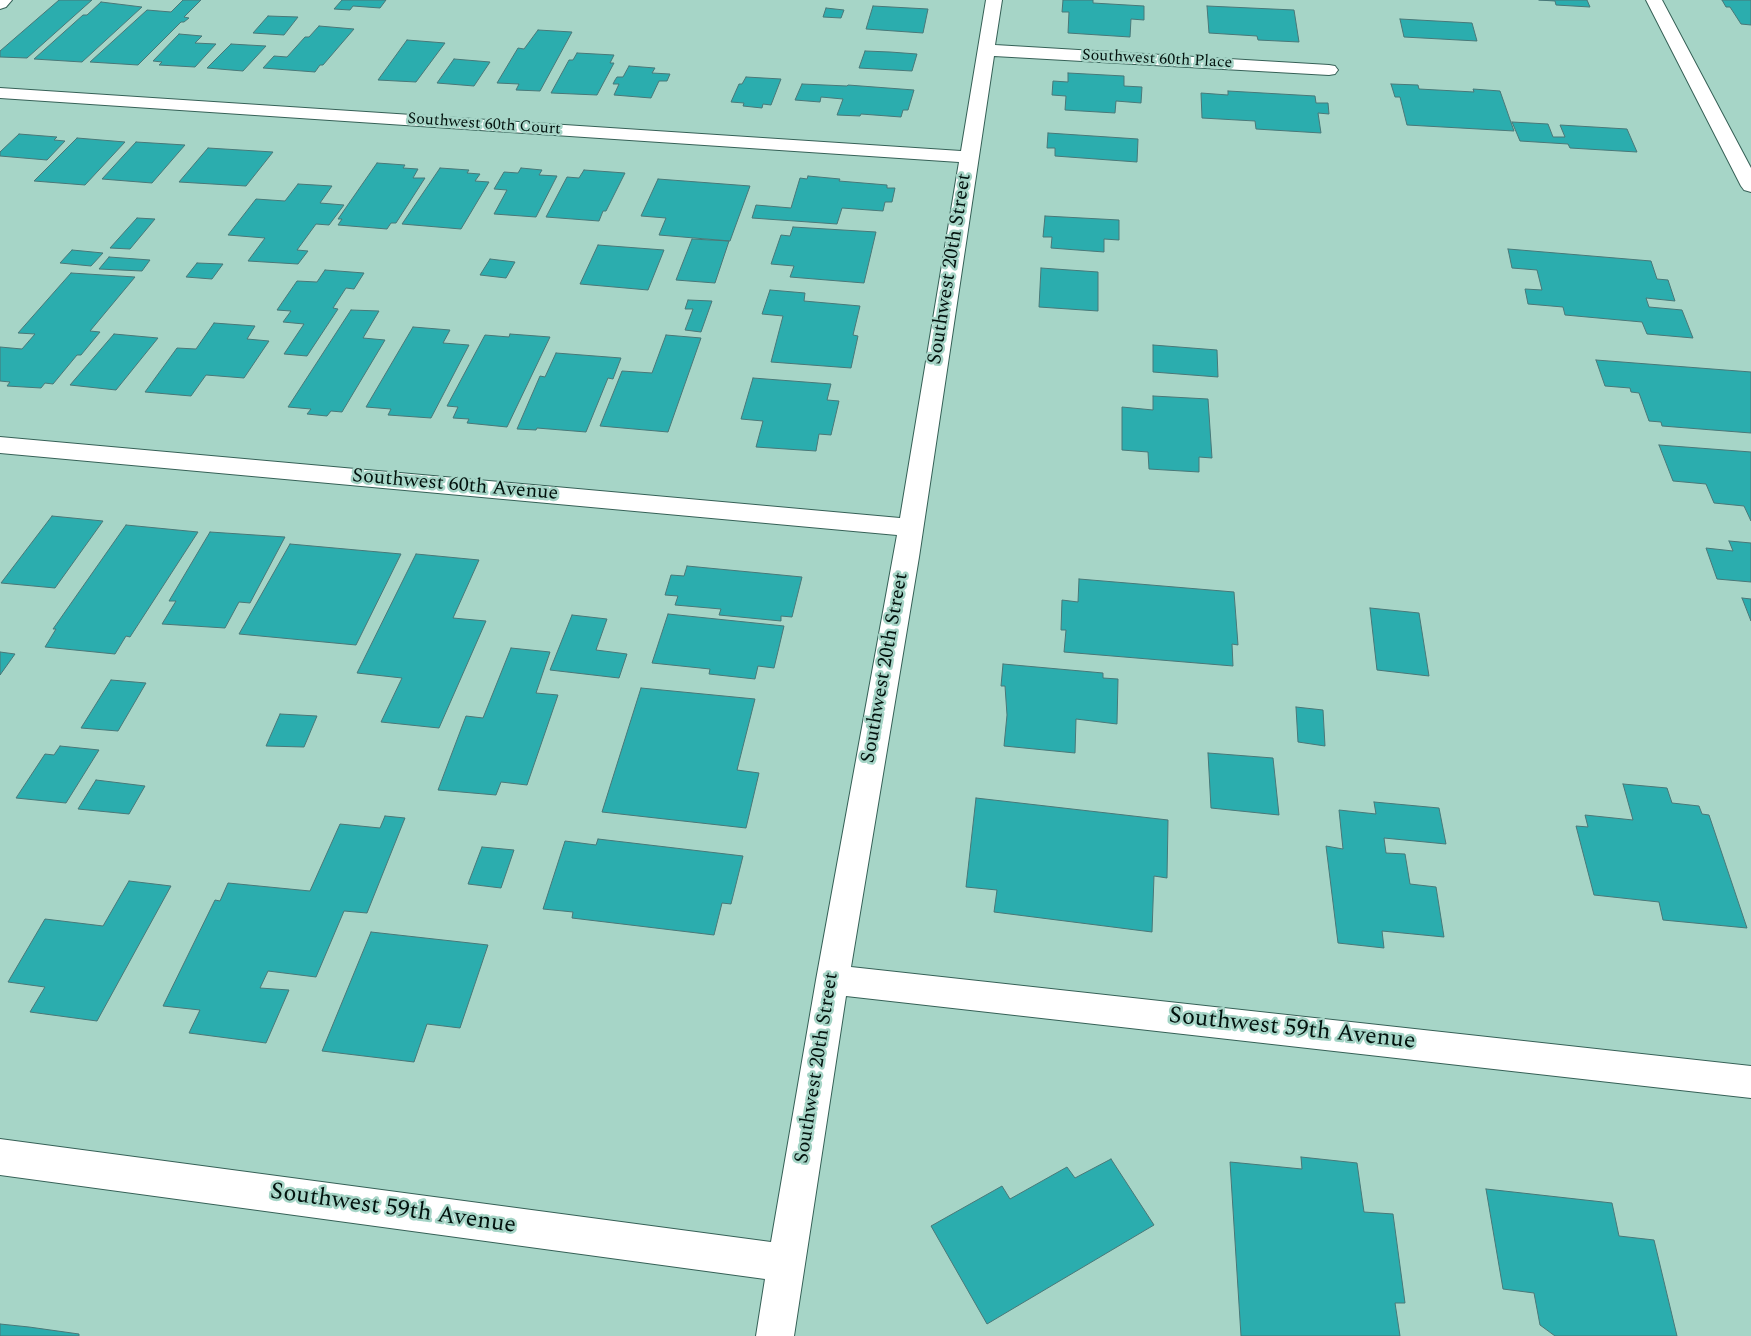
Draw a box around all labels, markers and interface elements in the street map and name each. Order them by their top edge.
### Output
street label: Southwest 60th Place [1081,46,1233,74]
street label: Southwest 60th Court [407,110,561,140]
street label: Southwest 20th Street [924,172,978,366]
street label: Southwest 60th Avenue [351,465,559,507]
street label: Southwest 20th Street [857,571,915,765]
street label: Southwest 20th Street [791,971,845,1165]
street label: Southwest 59th Avenue [1167,1003,1417,1057]
street label: Southwest 59th Avenue [268,1178,518,1242]

